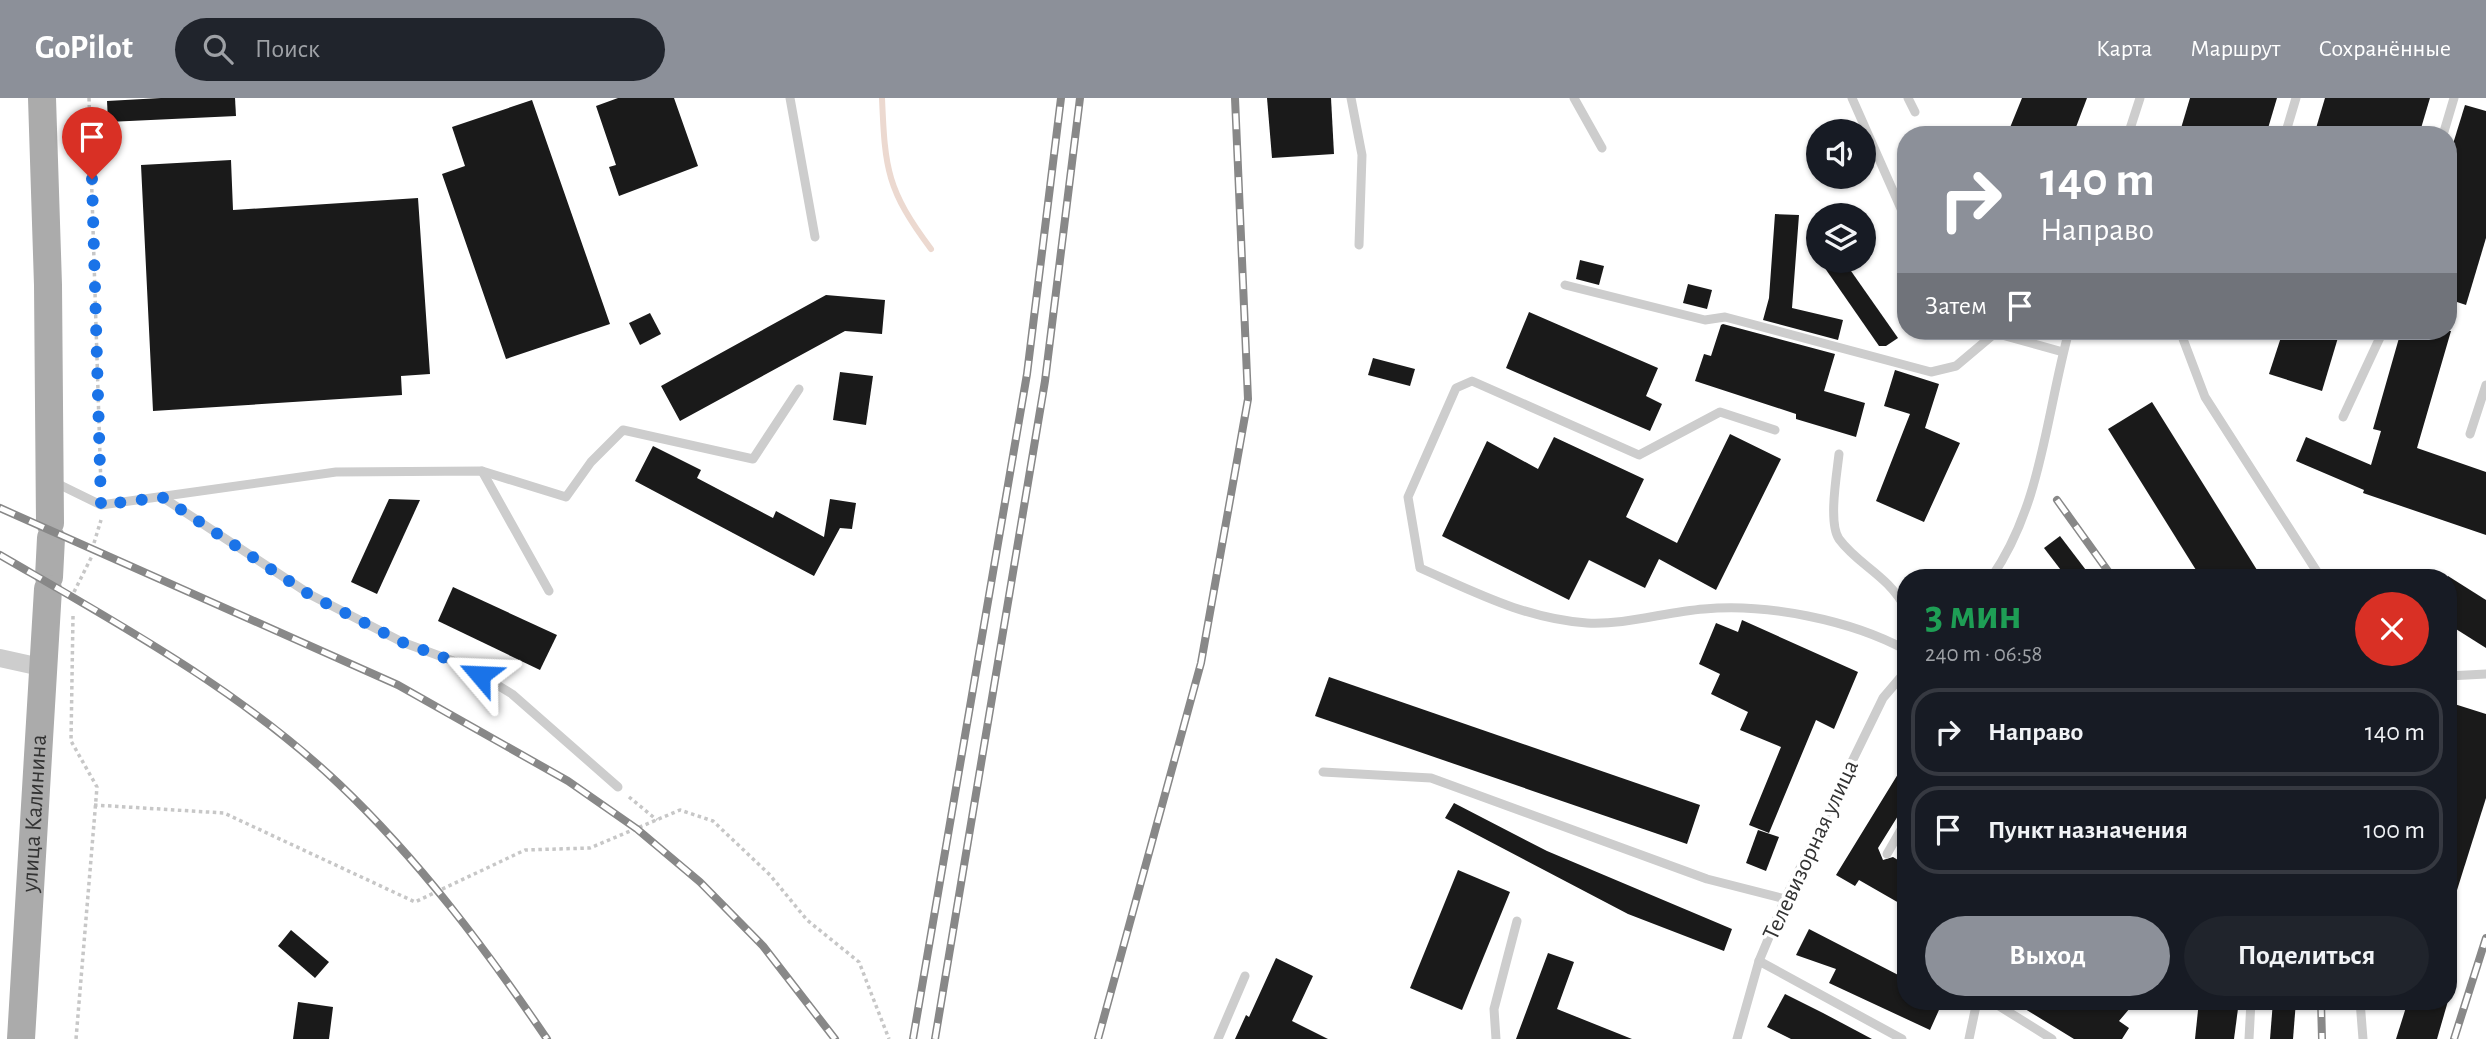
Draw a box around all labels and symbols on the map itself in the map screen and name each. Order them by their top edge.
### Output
pin [62,107,122,179]
position arrow [443,638,517,712]
street label: улица Калинина [18,734,51,894]
street label: Телевизорная улица [1759,756,1863,944]

